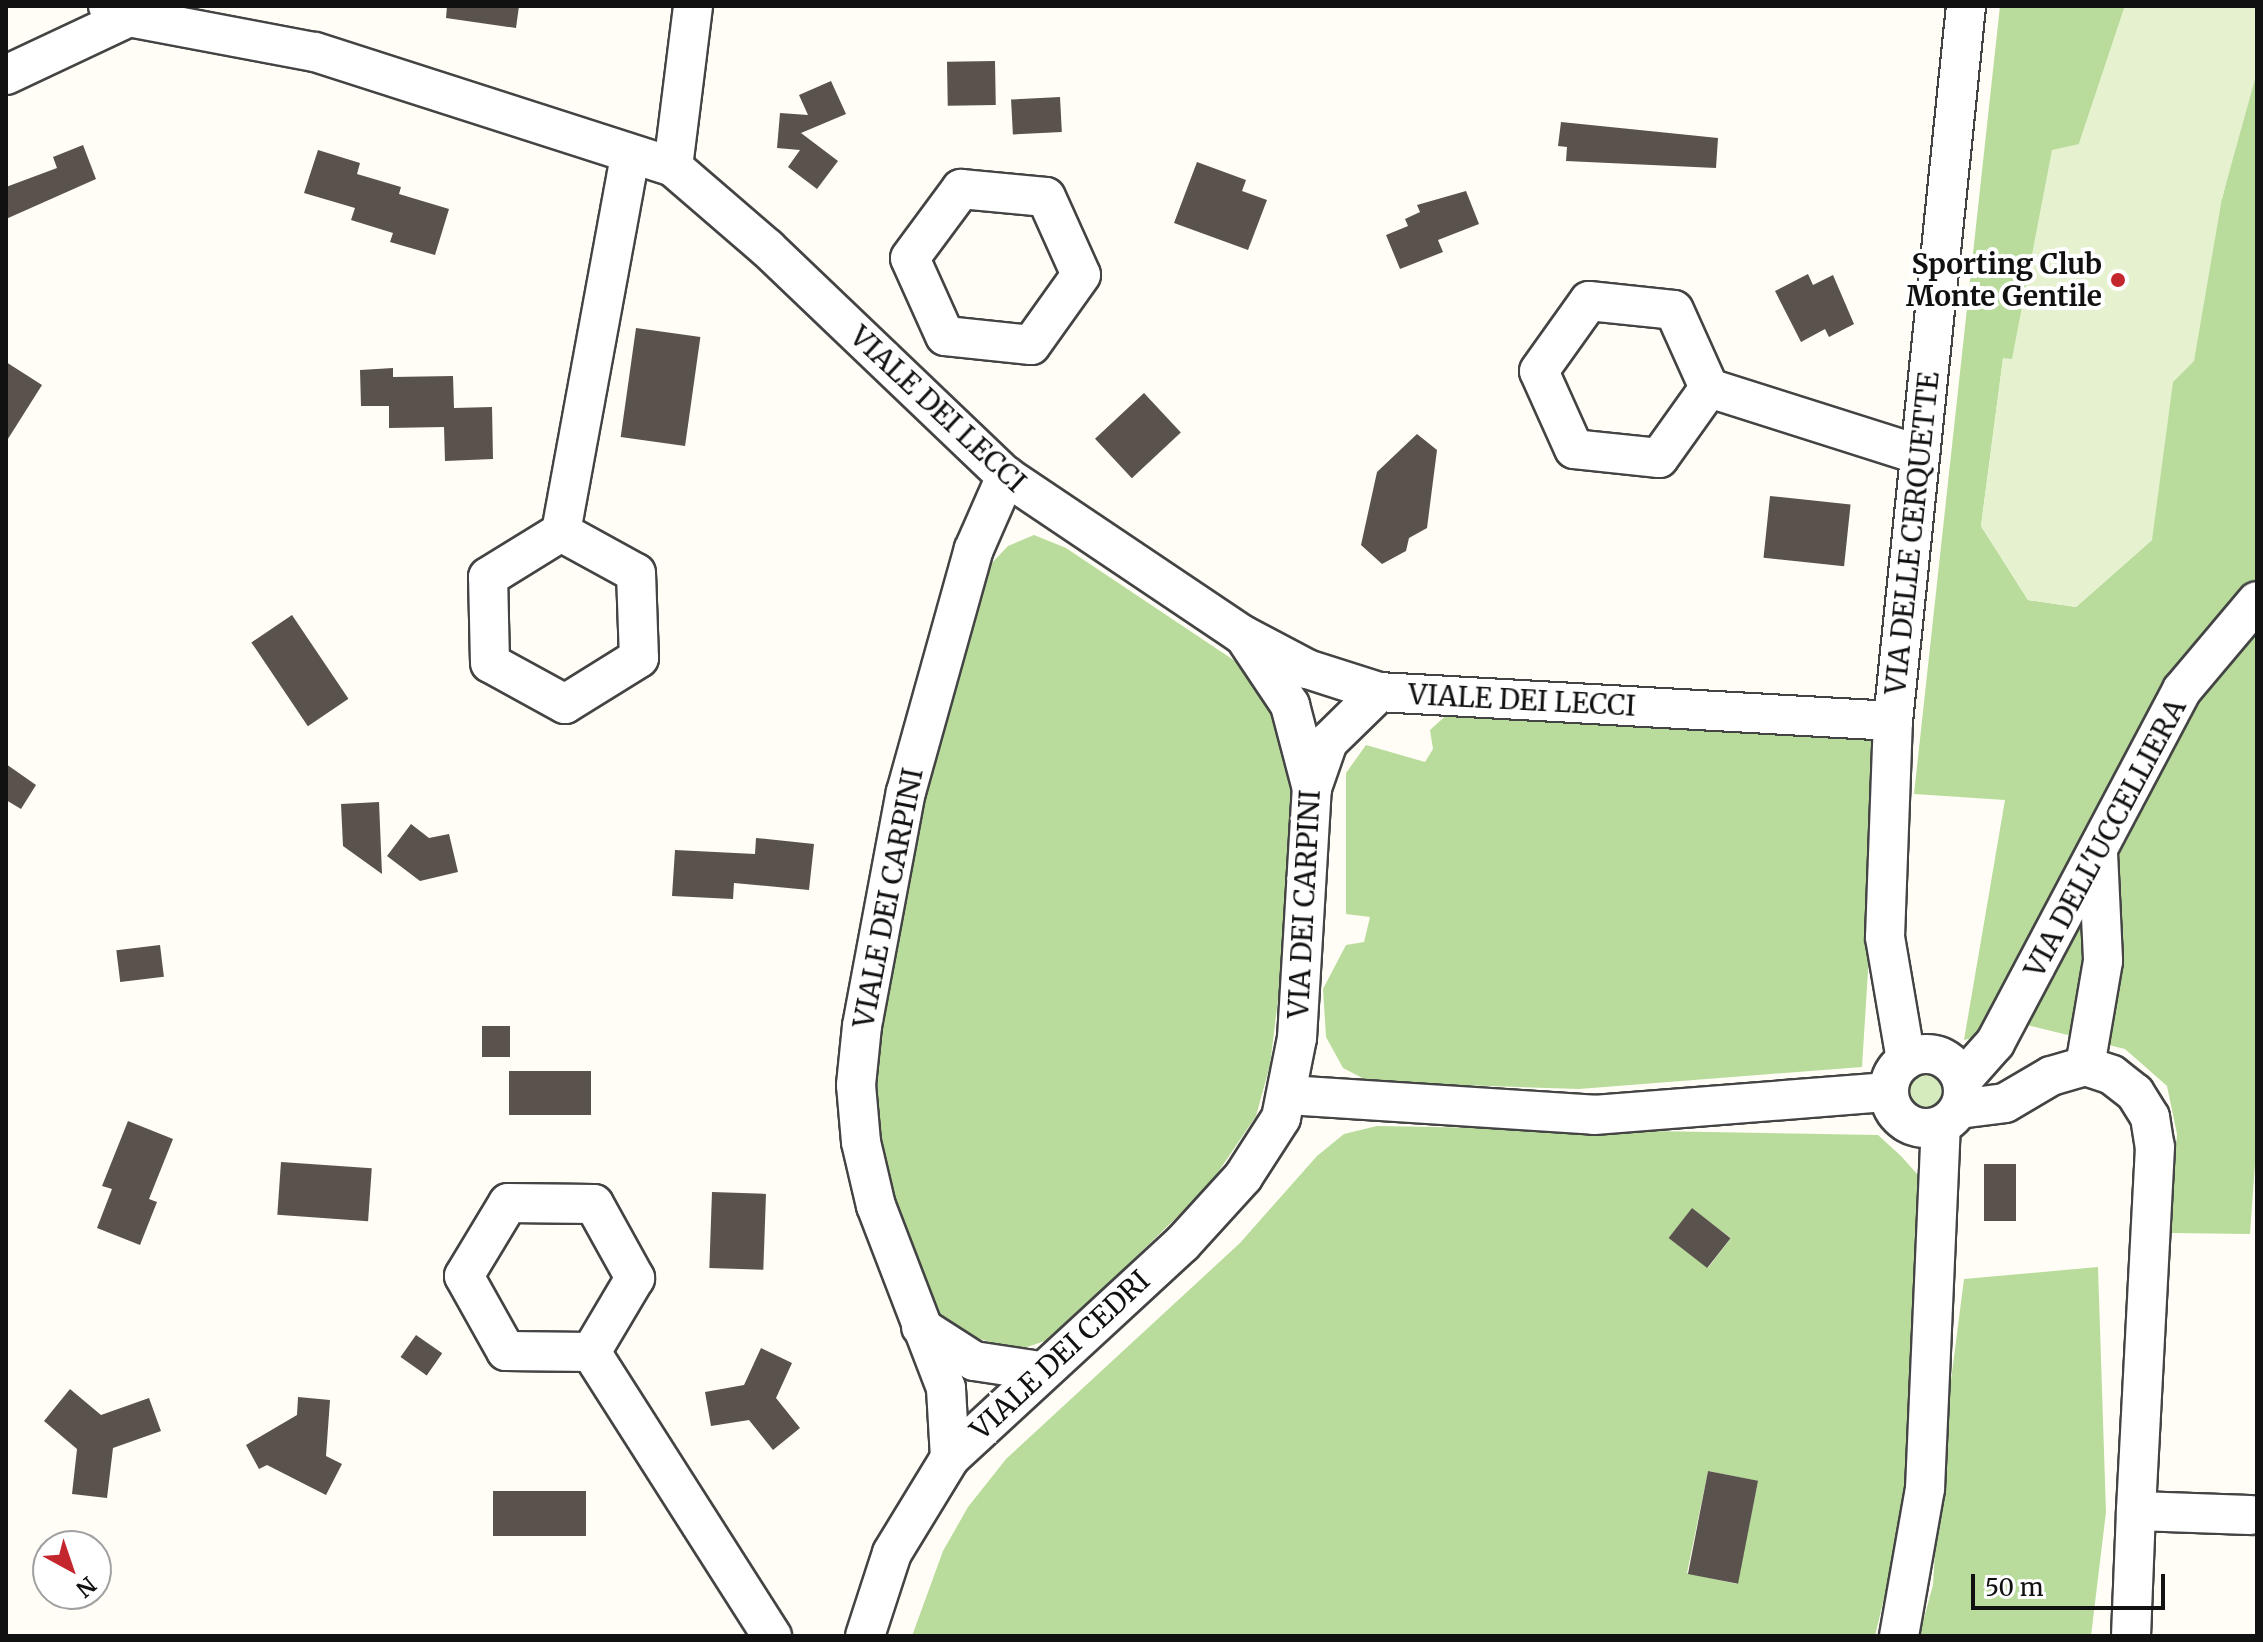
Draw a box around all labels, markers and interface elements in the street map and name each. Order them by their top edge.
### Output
place label: Sporting Club Monte Gentile [1906,247,2102,313]
marker: Sporting Club Monte Gentile [2109,271,2127,289]
street label: VIALE DEI LECCI [843,319,1033,499]
street label: VIA DELLE CERQUETTE [1878,370,1946,696]
street label: VIALE DEI LECCI [1407,677,1637,723]
street label: VIA DELL'UCCELLIERA [2017,693,2193,983]
street label: VIALE DEI CARPINI [846,765,930,1031]
street label: VIA DEI CARPINI [1281,789,1327,1019]
street label: VIALE DEI CEDRI [964,1263,1156,1447]
north arrow [32,1530,112,1610]
scale bar [1975,1558,2169,1608]
text: N [70,1571,102,1603]
text: 50 m [1985,1572,2044,1603]

